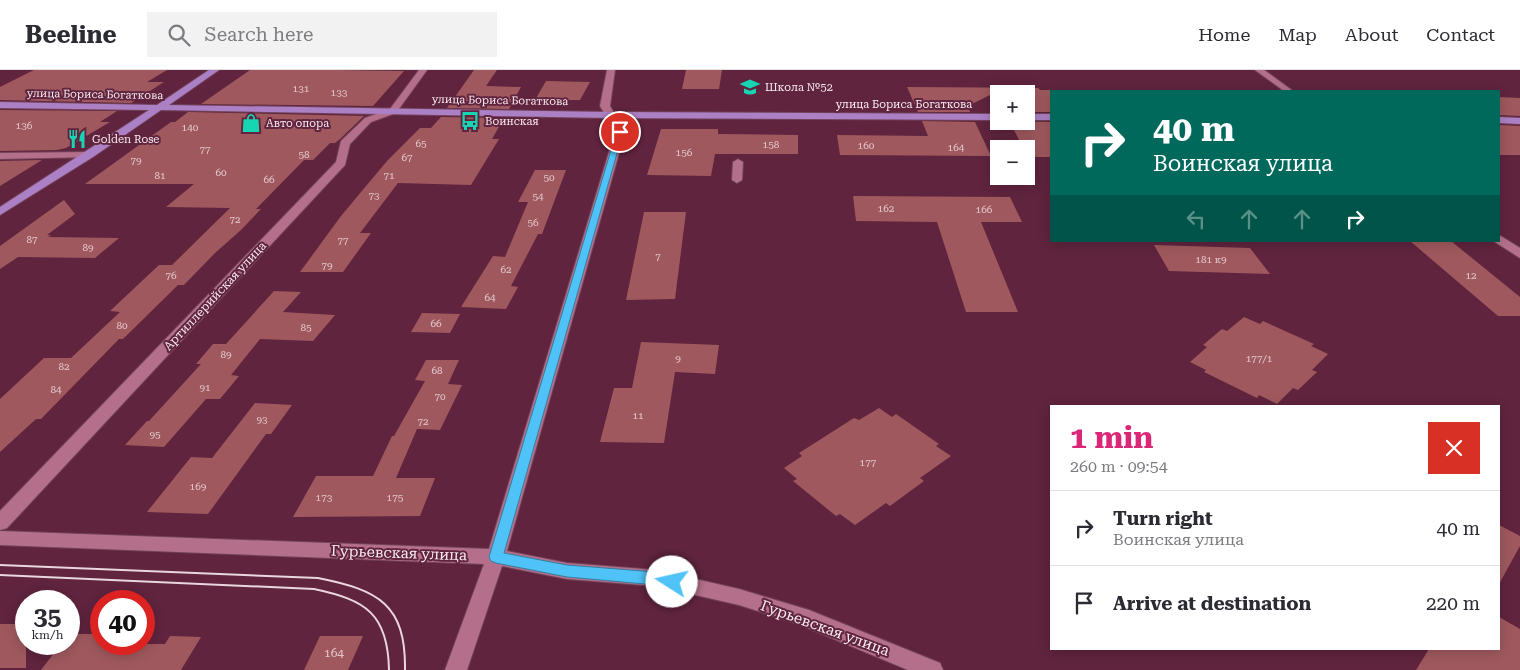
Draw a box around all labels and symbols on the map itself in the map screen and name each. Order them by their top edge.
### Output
school or university icon: Школа №52 [739,76,761,98]
place label: Школа №52 [765,81,833,94]
house number: 131 [293,83,310,94]
street label: улица Бориса Богаткова [27,87,163,102]
house number: 133 [331,87,348,98]
street label: улица Бориса Богаткова [432,93,568,108]
street label: улица Бориса Богаткова [836,98,972,111]
bus stop icon: Воинская [459,110,481,132]
pin [599,111,641,153]
shop icon: Авто опора [240,112,262,134]
place label: Воинская [485,115,539,128]
place label: Авто опора [266,117,329,130]
house number: 136 [16,120,33,131]
house number: 140 [182,122,199,133]
restaurant icon: Golden Rose [66,128,88,150]
place label: Golden Rose [92,133,159,146]
house number: 65 [415,138,427,149]
house number: 158 [763,139,780,150]
house number: 160 [858,140,875,151]
house number: 164 [948,142,965,153]
house number: 77 [199,144,211,155]
house number: 156 [676,147,693,158]
house number: 58 [298,149,310,160]
house number: 67 [401,152,413,163]
house number: 79 [130,155,142,166]
house number: 60 [215,167,227,178]
house number: 81 [154,170,166,181]
house number: 71 [383,170,395,181]
house number: 50 [543,172,555,183]
house number: 66 [263,174,275,185]
house number: 73 [368,190,380,201]
house number: 54 [532,191,544,202]
house number: 162 [878,203,895,214]
house number: 166 [976,204,993,215]
house number: 72 [229,214,241,225]
house number: 56 [527,217,539,228]
house number: 87 [26,234,38,245]
house number: 77 [337,235,349,246]
street label: Артиллерийская улица [161,238,269,353]
house number: 89 [82,242,94,253]
house number: 7 [655,251,661,262]
house number: 181 к9 [1195,254,1227,265]
house number: 79 [321,260,333,271]
house number: 62 [500,264,512,275]
house number: 76 [165,270,177,281]
house number: 12 [1465,270,1477,281]
house number: 64 [484,292,496,303]
house number: 66 [430,318,442,329]
house number: 80 [116,320,128,331]
house number: 85 [300,322,312,333]
house number: 89 [220,349,232,360]
house number: 9 [675,353,681,364]
house number: 177/1 [1246,353,1273,364]
house number: 82 [58,361,70,372]
house number: 68 [431,365,443,376]
house number: 91 [199,382,211,393]
house number: 84 [50,384,62,395]
house number: 70 [434,391,446,402]
house number: 11 [632,410,644,421]
house number: 93 [256,414,268,425]
house number: 72 [417,416,429,427]
house number: 95 [149,429,161,440]
house number: 177 [860,457,877,468]
house number: 169 [190,481,207,492]
house number: 173 [316,492,333,503]
house number: 175 [387,492,404,503]
street label: Гурьевская улица [331,542,467,564]
position arrow [645,555,697,607]
speed limit sign: 40 [90,590,155,655]
street label: Гурьевская улица [758,596,892,660]
house number: 164 [324,646,344,660]

